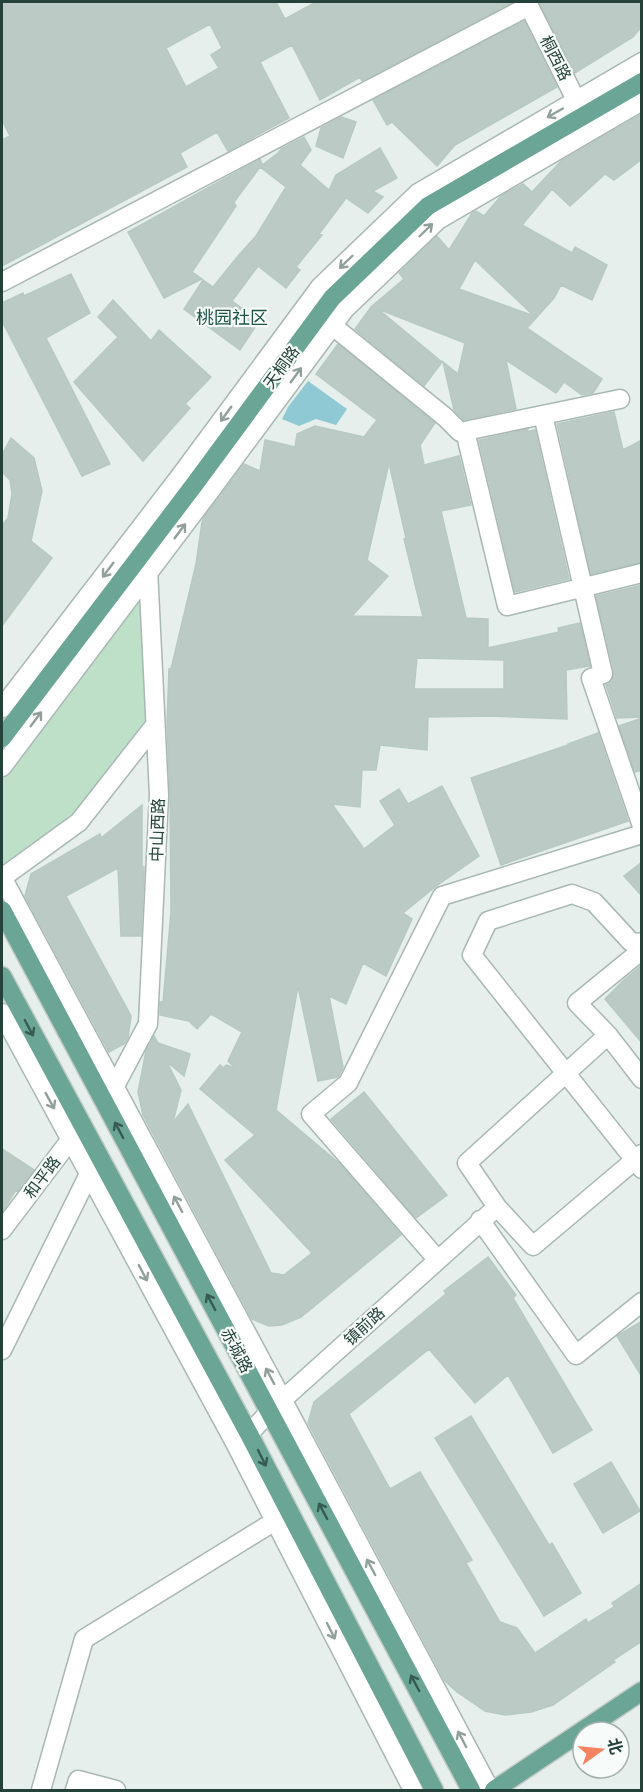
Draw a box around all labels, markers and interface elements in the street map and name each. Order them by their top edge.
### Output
street label: 桐西路 [537,33,574,83]
one-way arrow [547,107,564,119]
one-way arrow [419,223,434,238]
one-way arrow [339,254,354,269]
district label: 桃园社区 [196,308,268,328]
street label: 天桐路 [260,343,302,392]
one-way arrow [290,367,302,383]
one-way arrow [219,406,232,422]
one-way arrow [173,523,186,539]
one-way arrow [102,562,115,578]
one-way arrow [29,712,42,728]
street label: 中山西路 [148,798,167,862]
one-way arrow [24,1018,35,1036]
one-way arrow [45,1092,56,1110]
one-way arrow [113,1122,125,1139]
street label: 和平路 [21,1153,64,1202]
one-way arrow [171,1195,183,1213]
one-way arrow [137,1264,149,1281]
one-way arrow [205,1294,217,1311]
street label: 镇前路 [341,1304,388,1349]
street label: 赤城路 [218,1325,255,1375]
one-way arrow [264,1367,275,1385]
one-way arrow [256,1449,268,1467]
one-way arrow [317,1503,329,1520]
one-way arrow [365,1558,376,1576]
one-way arrow [326,1622,337,1640]
one-way arrow [409,1675,421,1692]
north arrow [571,1720,631,1780]
one-way arrow [456,1730,468,1748]
text: 北 [605,1736,625,1756]

